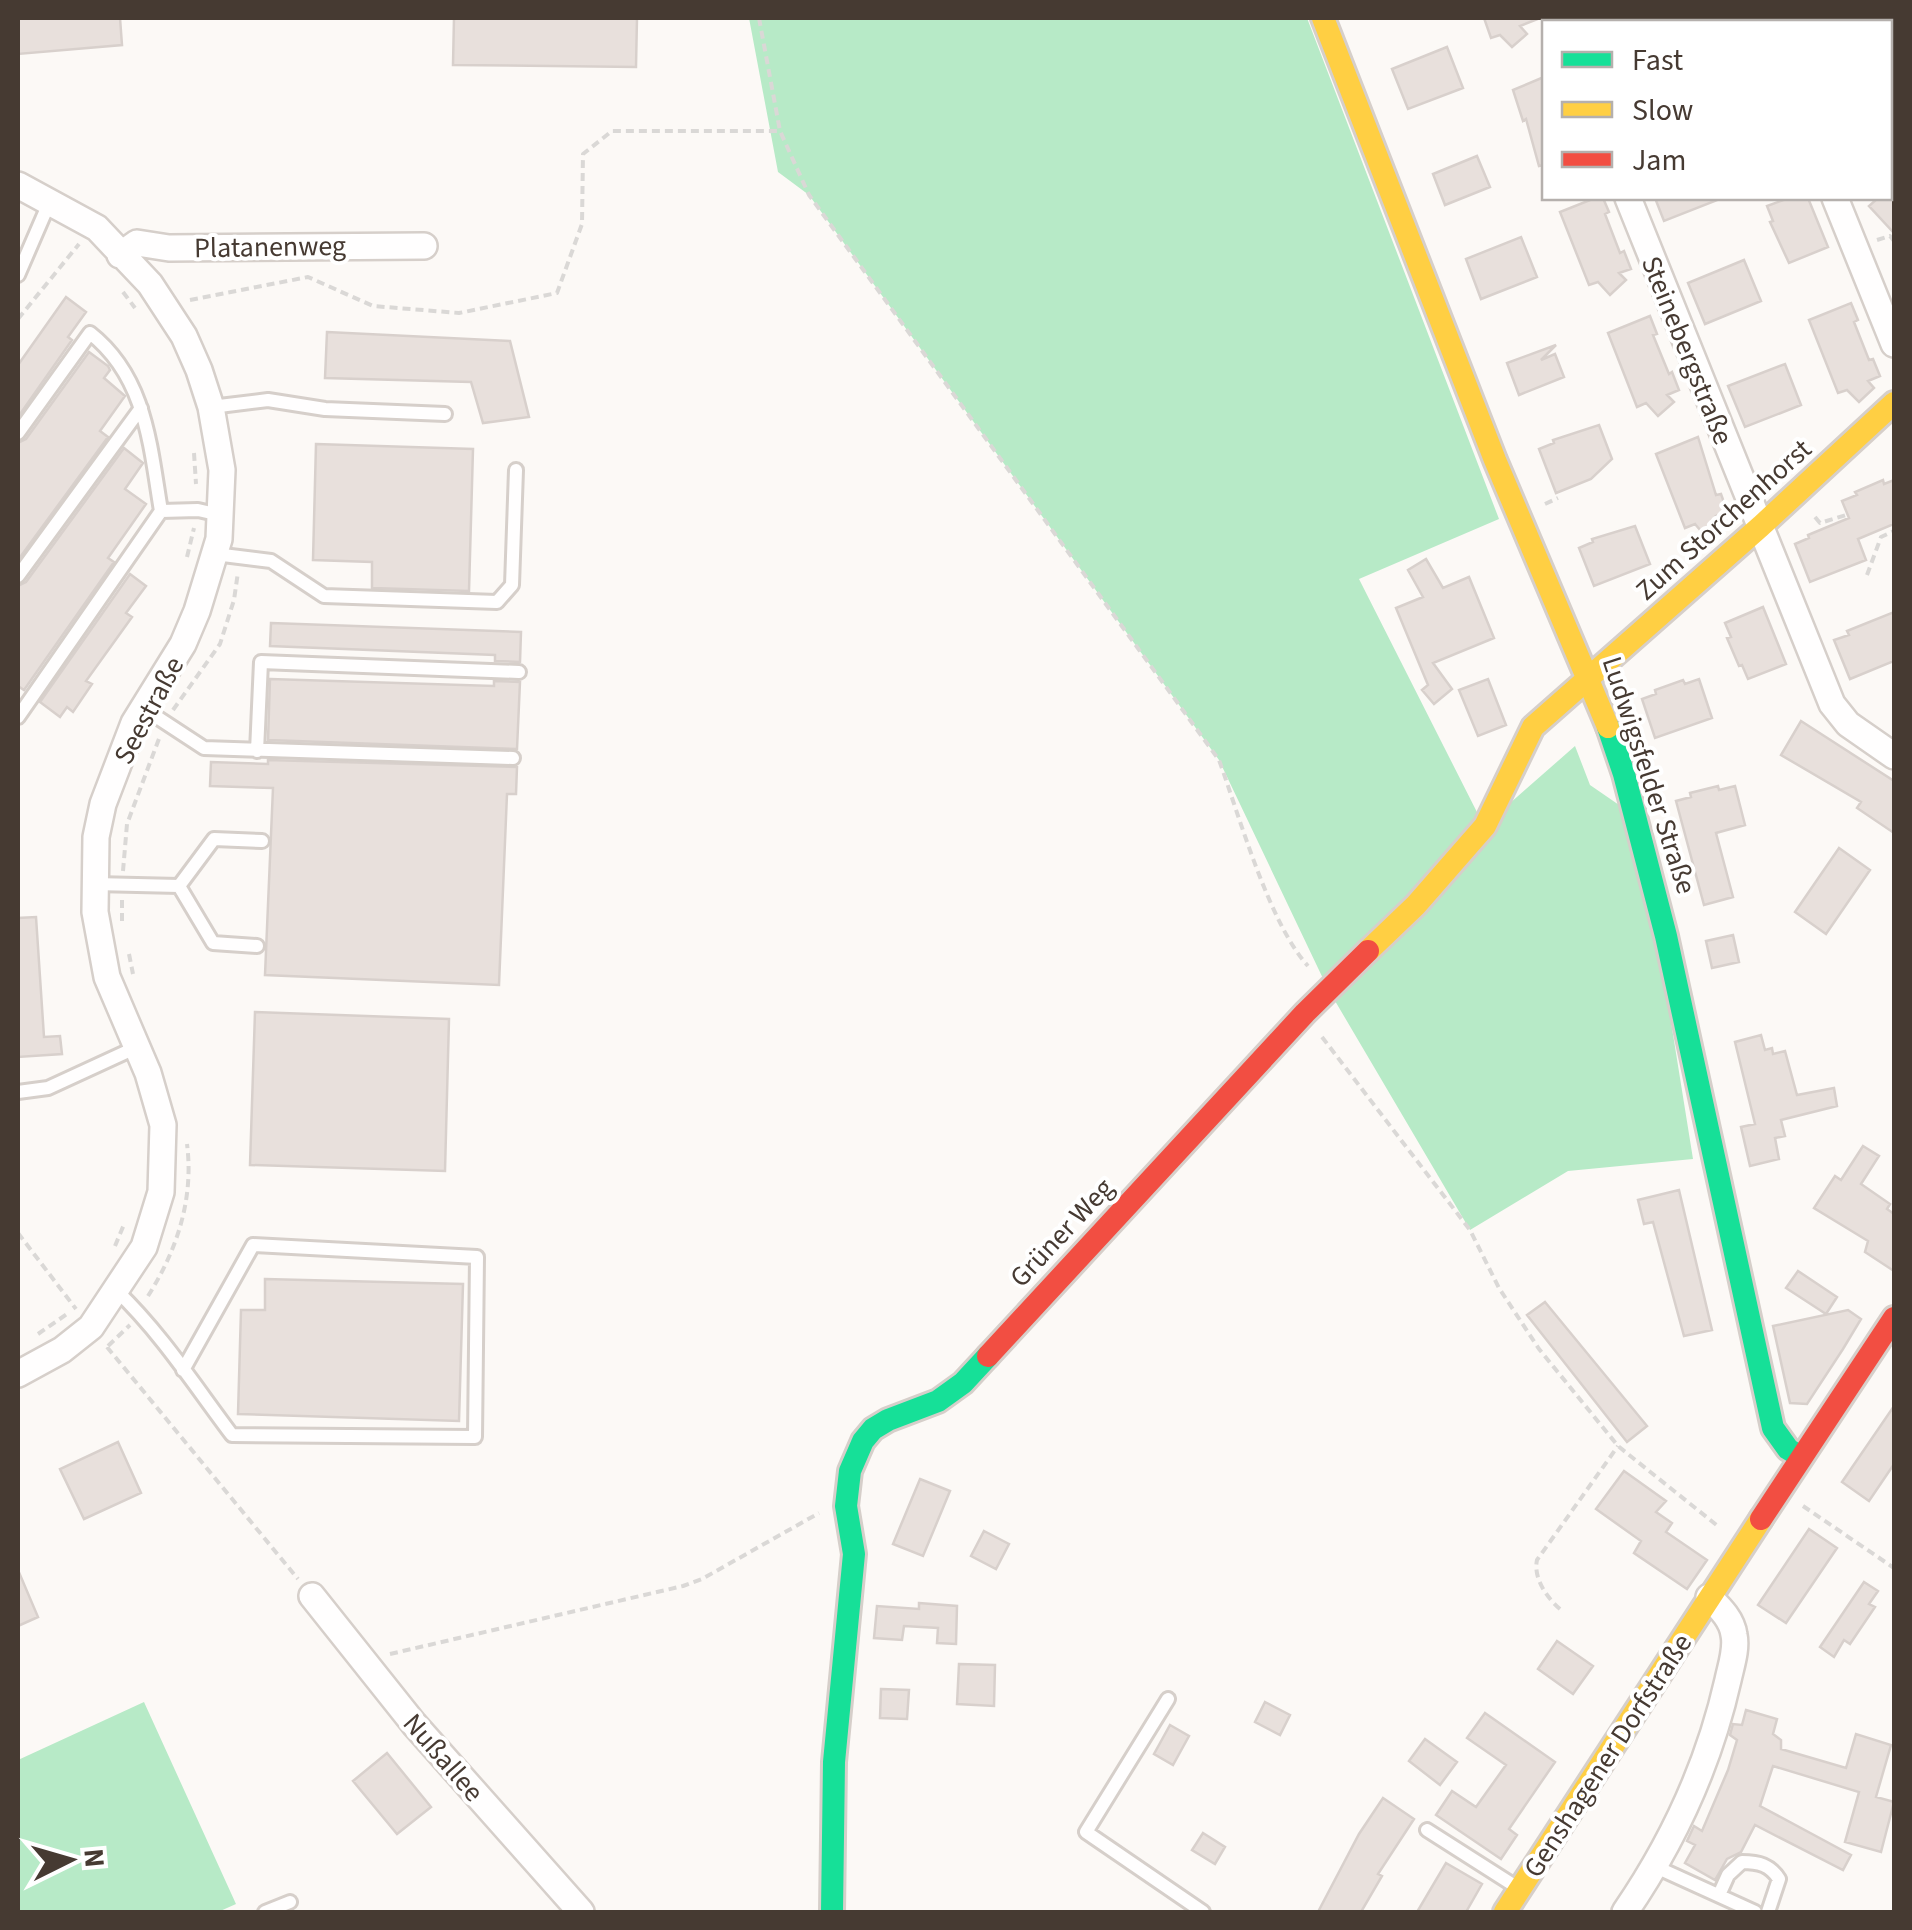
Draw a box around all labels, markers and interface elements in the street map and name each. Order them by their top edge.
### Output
legend [1542,20,1892,200]
text: Fast [1632,39,1683,82]
text: Slow [1632,89,1693,132]
text: Jam [1632,139,1686,182]
street label: Platanenweg [194,226,346,268]
street label: Steinebergstraße [1631,250,1743,451]
street label: Zum Storchenhorst [1627,429,1821,610]
street label: Seestraße [104,650,194,771]
street label: Ludwigsfelder Straße [1592,651,1706,899]
street label: Grüner Weg [1001,1169,1123,1296]
street label: Genshagener Dorfstraße [1514,1626,1702,1885]
street label: Nußallee [393,1705,493,1811]
north arrow [20,1810,120,1910]
text: N [73,1847,115,1869]

